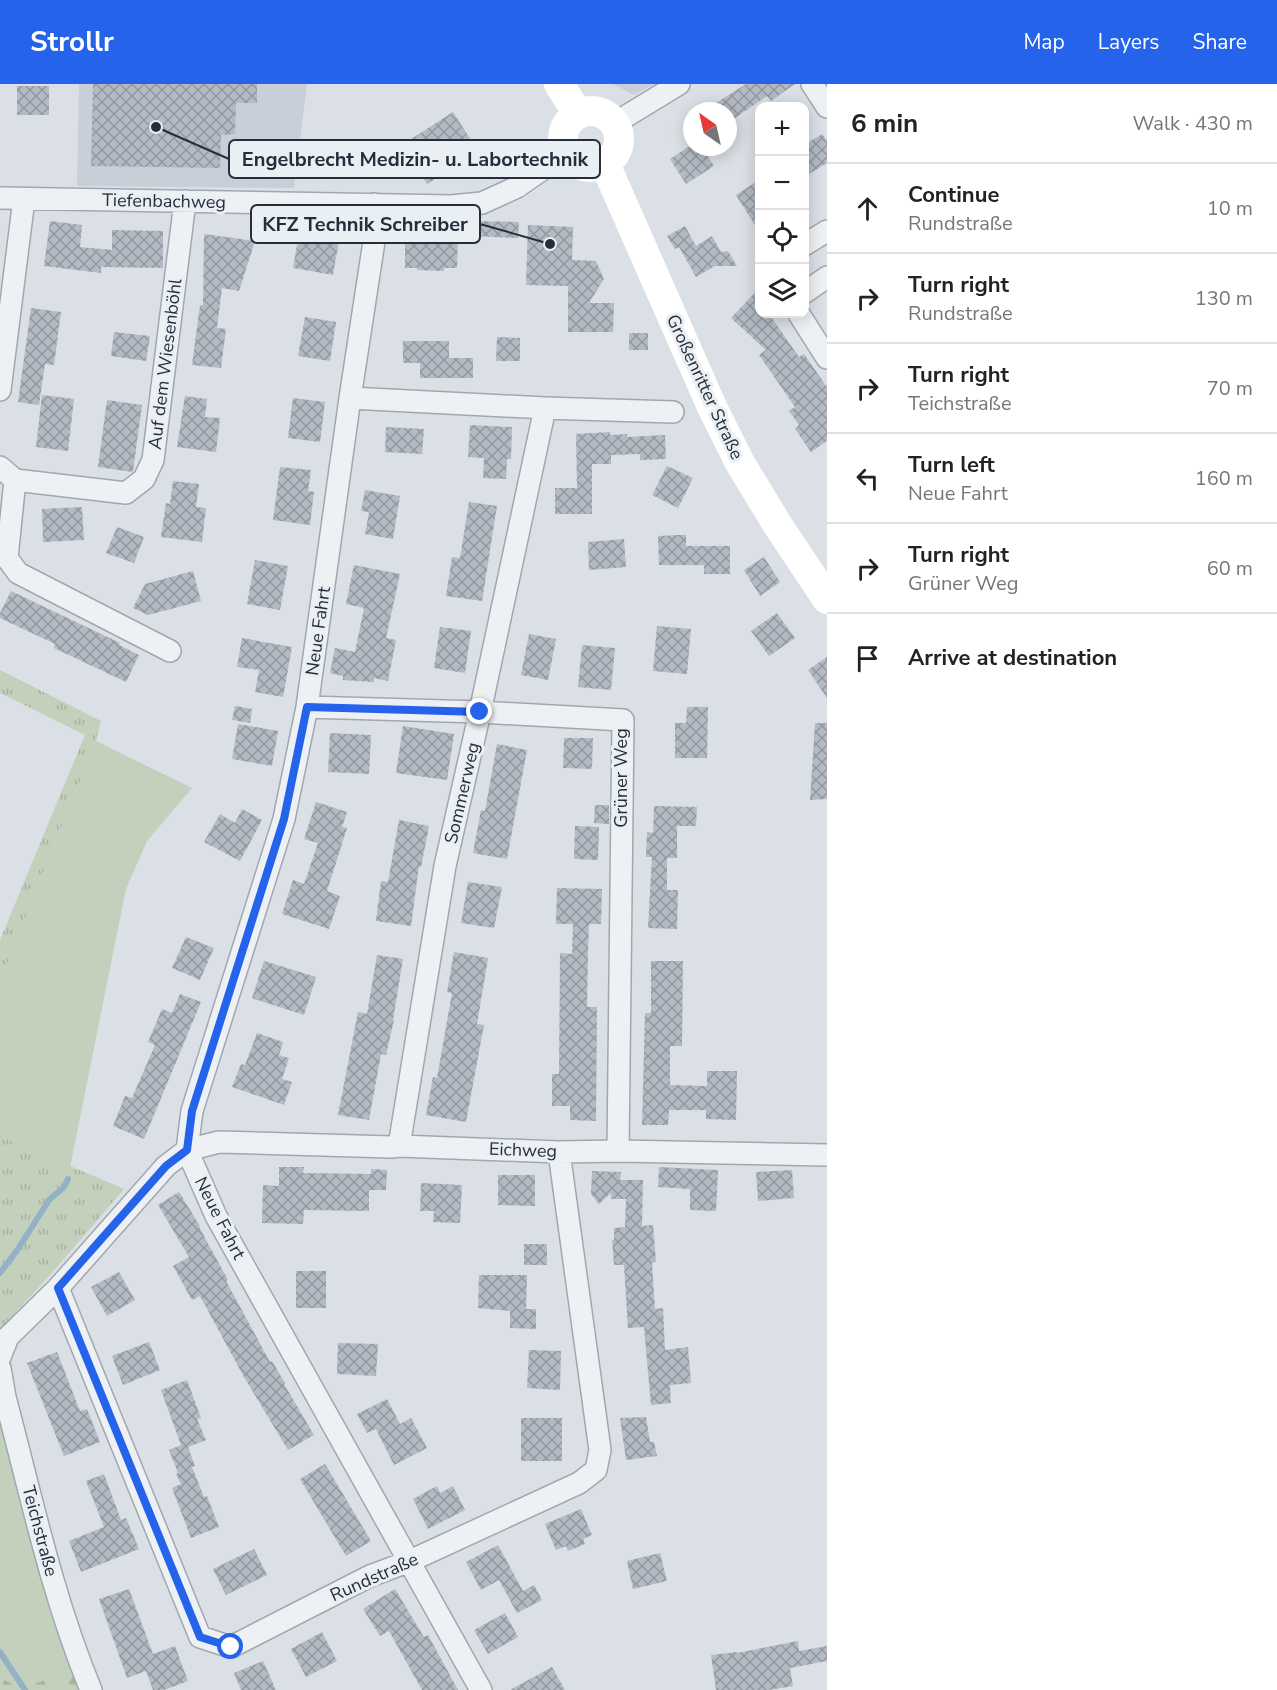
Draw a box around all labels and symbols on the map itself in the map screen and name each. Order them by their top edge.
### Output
north arrow [683,102,737,156]
callout: Engelbrecht Medizin- u. Labortechnik [229,140,600,178]
text: Engelbrecht Medizin- u. Labortechnik [242,146,590,173]
street label: Tiefenbachweg [102,188,226,214]
callout: KFZ Technik Schreiber [251,205,480,243]
text: KFZ Technik Schreiber [262,211,468,238]
street label: Auf dem Wiesenböhl [143,277,187,451]
street label: Großenritter Straße [661,310,749,464]
street label: Neue Fahrt [300,584,336,677]
route end [466,698,492,724]
street label: Grüner Weg [609,728,633,828]
street label: Sommerweg [439,740,485,846]
street label: Eichweg [488,1137,558,1163]
street label: Neue Fahrt [189,1173,251,1264]
street label: Teichstraße [16,1483,64,1579]
street label: Rundstraße [326,1547,422,1607]
route start [217,1633,243,1659]

